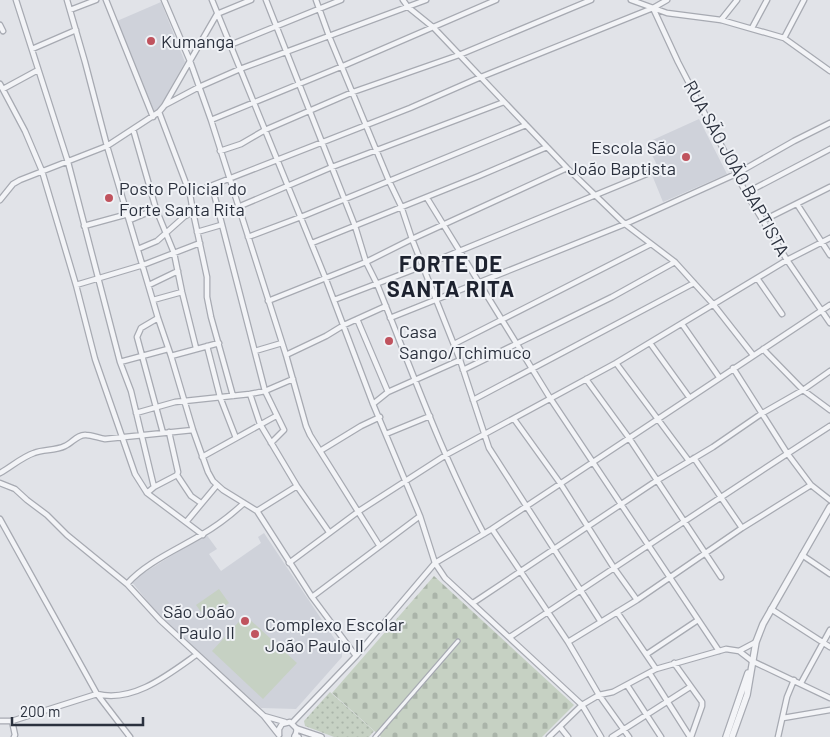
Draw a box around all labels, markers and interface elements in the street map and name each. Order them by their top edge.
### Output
place label: Kumanga [161,30,234,52]
marker: Kumanga [145,35,157,47]
street label: RUA SÃO JOÃO BAPTISTA [679,76,795,260]
place label: Escola São João Baptista [567,136,676,179]
marker: Escola São João Baptista [680,151,692,163]
place label: Posto Policial do Forte Santa Rita [119,177,247,220]
marker: Posto Policial do Forte Santa Rita [103,192,115,204]
district label: FORTE DE SANTA RITA [387,250,515,301]
place label: Casa Sango/Tchimuco [399,320,531,363]
marker: Casa Sango/Tchimuco [383,335,395,347]
place label: São João Paulo II [163,600,235,643]
place label: Complexo Escolar João Paulo II [265,613,405,656]
marker: São João Paulo II [239,615,251,627]
marker: Complexo Escolar João Paulo II [249,628,261,640]
scale bar [12,694,144,726]
text: 200 m [20,702,60,720]

